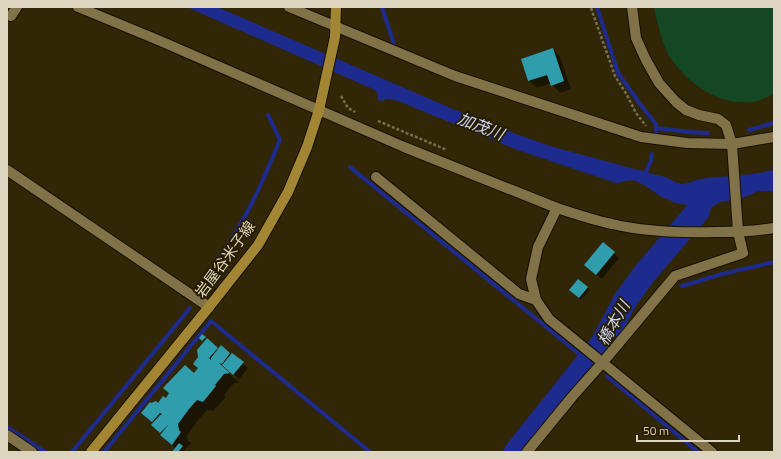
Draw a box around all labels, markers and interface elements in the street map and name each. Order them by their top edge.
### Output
water label: 加茂川 [454,106,510,147]
street label: 岩屋谷米子線 [189,216,261,302]
water label: 橋本川 [591,294,636,350]
scale bar [637,417,739,443]
text: 50 m [643,421,669,440]

